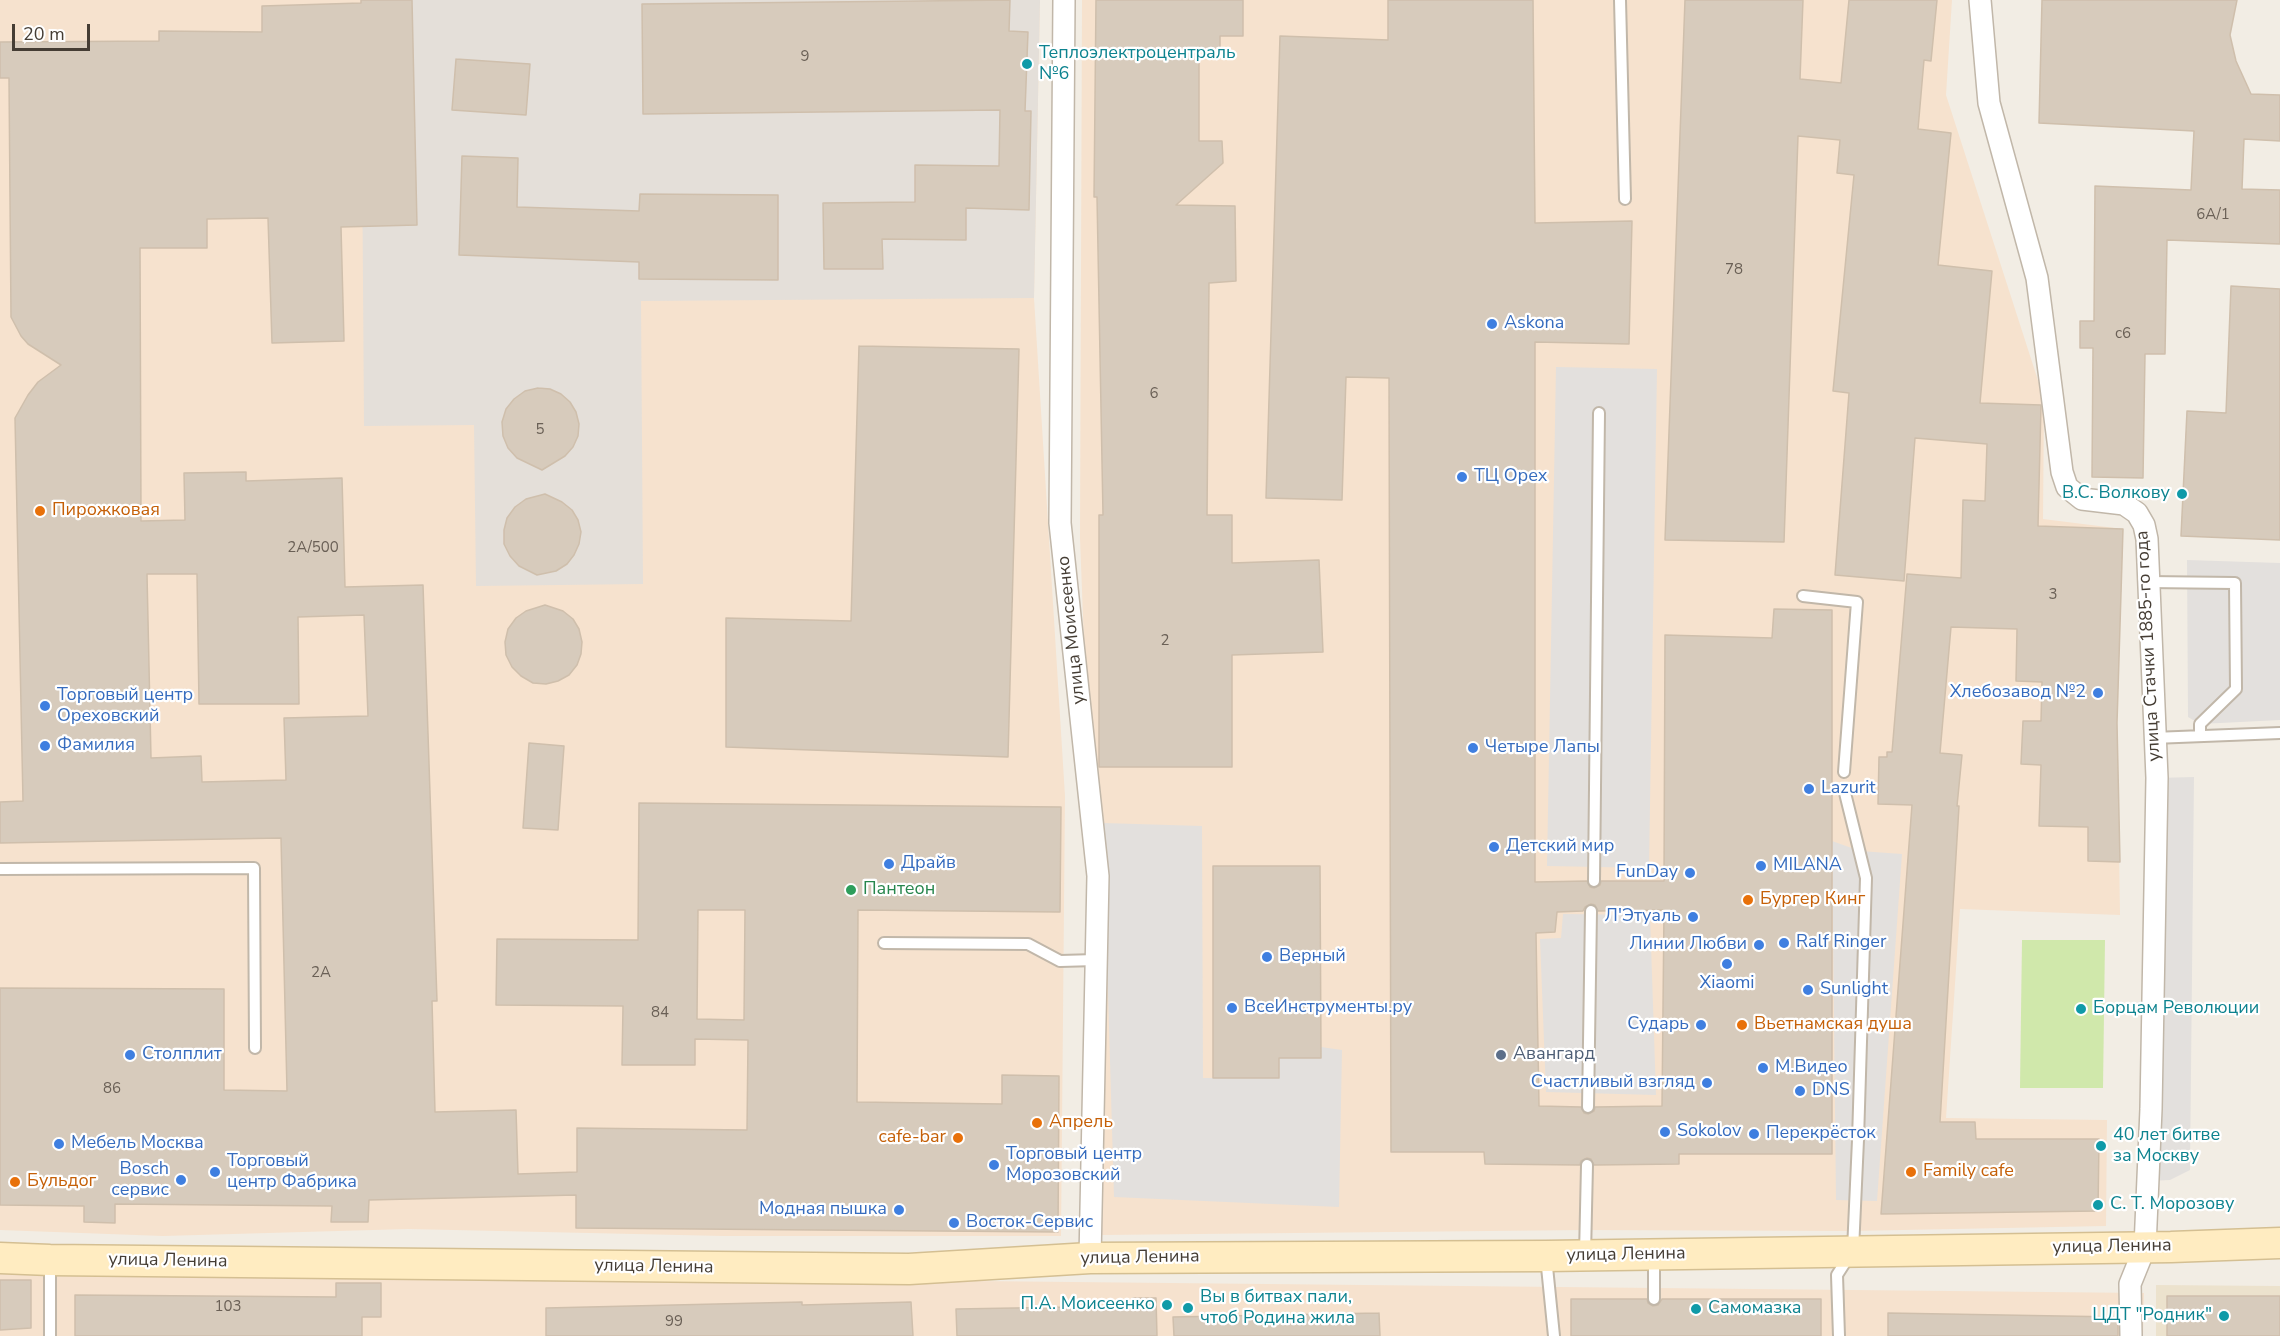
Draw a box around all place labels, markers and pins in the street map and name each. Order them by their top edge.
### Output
place label: Теплоэлектроцентраль №6 [1039,43,1236,86]
marker: Теплоэлектроцентраль №6 [1020,57,1034,71]
place label: Askona [1504,313,1564,335]
marker: Askona [1485,317,1499,331]
place label: ТЦ Орех [1474,466,1547,488]
marker: ТЦ Орех [1455,470,1469,484]
place label: В.С. Волкову [2062,483,2170,505]
marker: В.С. Волкову [2175,487,2189,501]
place label: Пирожковая [52,500,160,522]
marker: Пирожковая [33,504,47,518]
place label: Хлебозавод №2 [1950,682,2086,704]
place label: Торговый центр Ореховский [57,685,193,728]
marker: Хлебозавод №2 [2091,686,2105,700]
marker: Торговый центр Ореховский [38,699,52,713]
place label: Фамилия [57,735,135,757]
place label: Четыре Лапы [1485,737,1600,759]
marker: Фамилия [38,739,52,753]
marker: Четыре Лапы [1466,741,1480,755]
place label: Lazurit [1821,778,1876,800]
marker: Lazurit [1802,782,1816,796]
place label: Детский мир [1506,836,1614,858]
marker: Детский мир [1487,840,1501,854]
place label: Драйв [901,853,956,875]
place label: MILANA [1773,855,1842,877]
marker: Драйв [882,857,896,871]
marker: MILANA [1754,859,1768,873]
place label: FunDay [1616,862,1678,884]
marker: FunDay [1683,866,1697,880]
place label: Пантеон [863,879,935,901]
marker: Пантеон [844,883,858,897]
place label: Бургер Кинг [1760,889,1865,911]
marker: Бургер Кинг [1741,893,1755,907]
place label: Л'Этуаль [1605,906,1681,928]
marker: Л'Этуаль [1686,910,1700,924]
place label: Ralf Ringer [1796,932,1886,954]
place label: Линии Любви [1629,934,1747,956]
marker: Ralf Ringer [1777,936,1791,950]
marker: Линии Любви [1752,938,1766,952]
place label: Верный [1279,946,1346,968]
marker: Верный [1260,950,1274,964]
marker: Xiaomi [1720,957,1734,971]
place label: Xiaomi [1699,973,1755,995]
place label: Sunlight [1820,979,1888,1001]
marker: Sunlight [1801,983,1815,997]
place label: ВсеИнструменты.ру [1244,997,1412,1019]
place label: Борцам Революции [2093,998,2259,1020]
marker: ВсеИнструменты.ру [1225,1001,1239,1015]
marker: Борцам Революции [2074,1002,2088,1016]
place label: Сударь [1627,1014,1689,1036]
place label: Вьетнамская душа [1754,1014,1912,1036]
marker: Сударь [1694,1018,1708,1032]
marker: Вьетнамская душа [1735,1018,1749,1032]
place label: Столплит [142,1044,222,1066]
place label: Авангард [1513,1044,1595,1066]
marker: Столплит [123,1048,137,1062]
marker: Авангард [1494,1048,1508,1062]
place label: М.Видео [1775,1057,1848,1079]
marker: М.Видео [1756,1061,1770,1075]
place label: Счастливый взгляд [1531,1072,1695,1094]
marker: Счастливый взгляд [1700,1076,1714,1090]
place label: DNS [1812,1080,1850,1102]
marker: DNS [1793,1084,1807,1098]
place label: Апрель [1049,1112,1113,1134]
marker: Апрель [1030,1116,1044,1130]
place label: Sokolov [1677,1121,1741,1143]
place label: Перекрёсток [1766,1123,1876,1145]
marker: Sokolov [1658,1125,1672,1139]
place label: 40 лет битве за Москву [2113,1125,2220,1168]
place label: cafe-bar [879,1127,946,1149]
marker: Перекрёсток [1747,1127,1761,1141]
marker: cafe-bar [951,1131,965,1145]
place label: Мебель Москва [71,1133,204,1155]
marker: Мебель Москва [52,1137,66,1151]
marker: 40 лет битве за Москву [2094,1139,2108,1153]
place label: Торговый центр Морозовский [1006,1144,1142,1186]
place label: Торговый центр Фабрика [227,1151,357,1194]
marker: Торговый центр Морозовский [987,1158,1001,1172]
place label: Bosch сервис [111,1159,169,1202]
place label: Family cafe [1923,1161,2014,1183]
marker: Торговый центр Фабрика [208,1165,222,1179]
marker: Family cafe [1904,1165,1918,1179]
place label: Бульдог [27,1171,96,1193]
marker: Bosch сервис [174,1173,188,1187]
marker: Бульдог [8,1175,22,1189]
place label: С. Т. Морозову [2110,1194,2234,1216]
marker: С. Т. Морозову [2091,1198,2105,1212]
place label: Модная пышка [759,1199,887,1221]
marker: Модная пышка [892,1203,906,1217]
place label: Восток-Сервис [966,1212,1093,1234]
marker: Восток-Сервис [947,1216,961,1230]
place label: Вы в битвах пали, чтоб Родина жила [1200,1287,1355,1330]
place label: П.А. Моисеенко [1020,1294,1155,1316]
marker: П.А. Моисеенко [1160,1298,1174,1312]
place label: Самомазка [1708,1298,1801,1320]
marker: Вы в битвах пали, чтоб Родина жила [1181,1301,1195,1315]
marker: Самомазка [1689,1302,1703,1316]
place label: ЦДТ "Родник" [2092,1305,2212,1327]
marker: ЦДТ "Родник" [2217,1309,2231,1323]

